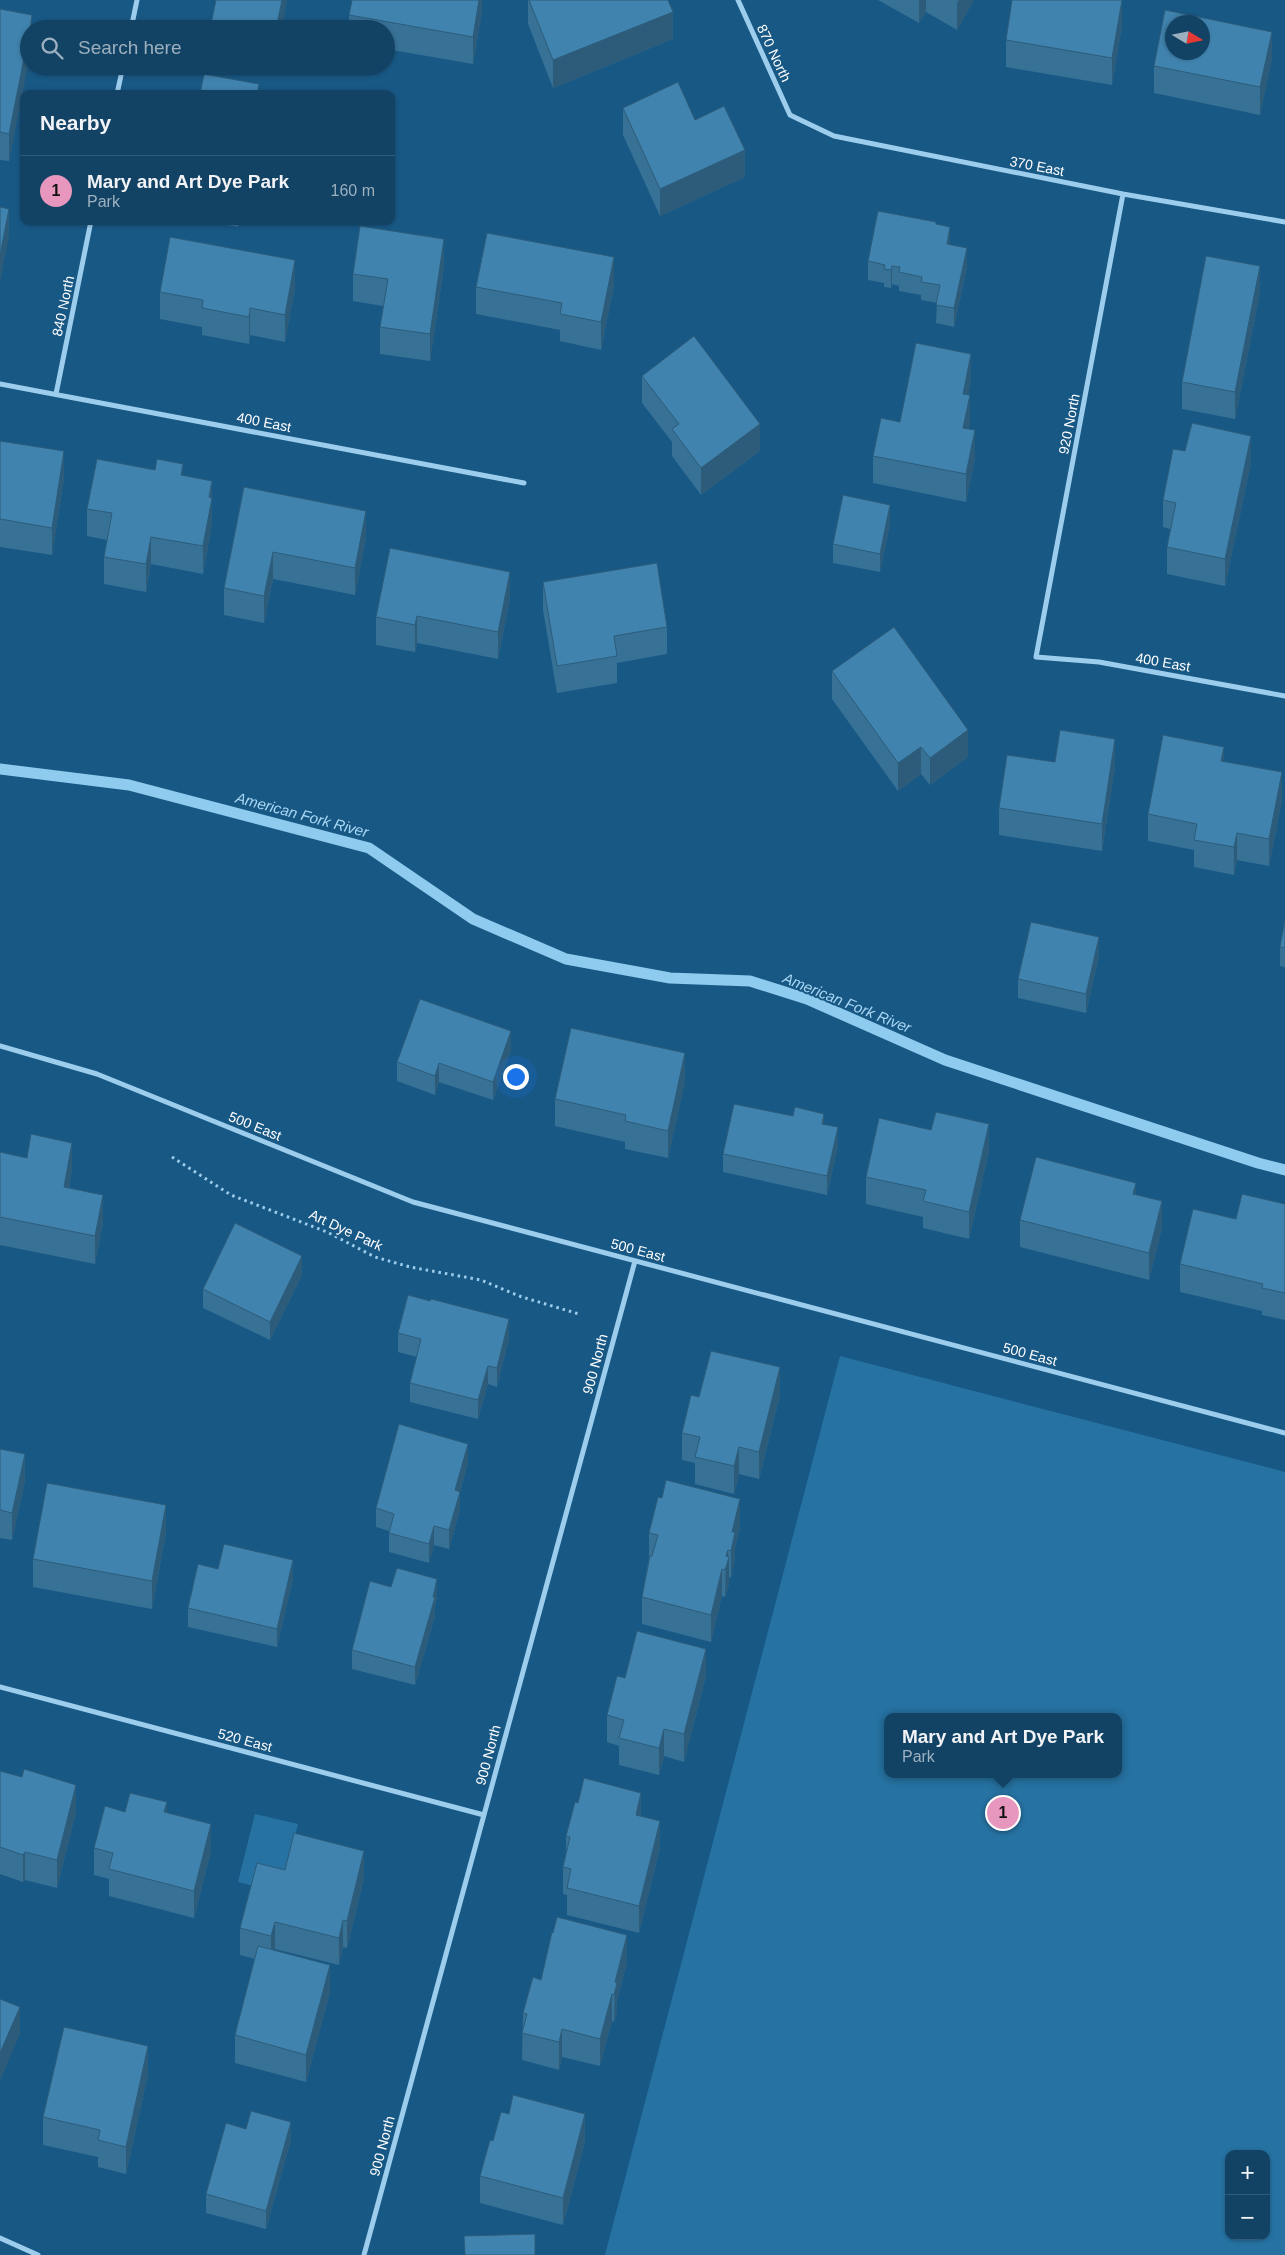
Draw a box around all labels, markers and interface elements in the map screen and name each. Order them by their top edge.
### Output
north arrow [1165,15,1210,60]
search box [20,20,395,75]
street label: 870 North [754,22,794,84]
icon: search [38,34,66,62]
text: Search here [78,37,182,58]
text: Nearby [40,111,111,134]
street label: 370 East [1008,153,1066,179]
text: Mary and Art Dye Park [87,171,289,192]
text: 1 [52,182,60,199]
text: 160 m [331,182,375,199]
text: Park [87,193,120,210]
street label: 840 North [49,274,77,338]
street label: 920 North [1055,392,1083,456]
street label: 400 East [235,409,293,435]
street label: 400 East [1134,649,1192,675]
water label: American Fork River [233,788,371,841]
water label: American Fork River [780,969,915,1036]
your location [503,1064,529,1090]
street label: 500 East [226,1108,284,1144]
street label: Art Dye Park [307,1206,386,1254]
street label: 500 East [609,1235,667,1265]
street label: 900 North [579,1332,611,1396]
street label: 500 East [1001,1339,1059,1369]
popup [884,1713,1122,1778]
street label: 900 North [472,1723,504,1787]
street label: 520 East [216,1725,274,1755]
text: Mary and Art Dye Park [902,1726,1104,1747]
text: Park [902,1748,935,1765]
pin: 1 [987,1794,1019,1832]
street label: 900 North [366,2114,398,2178]
map controls [1225,2150,1270,2240]
button: + [1225,2150,1270,2195]
button: − [1225,2195,1270,2240]

